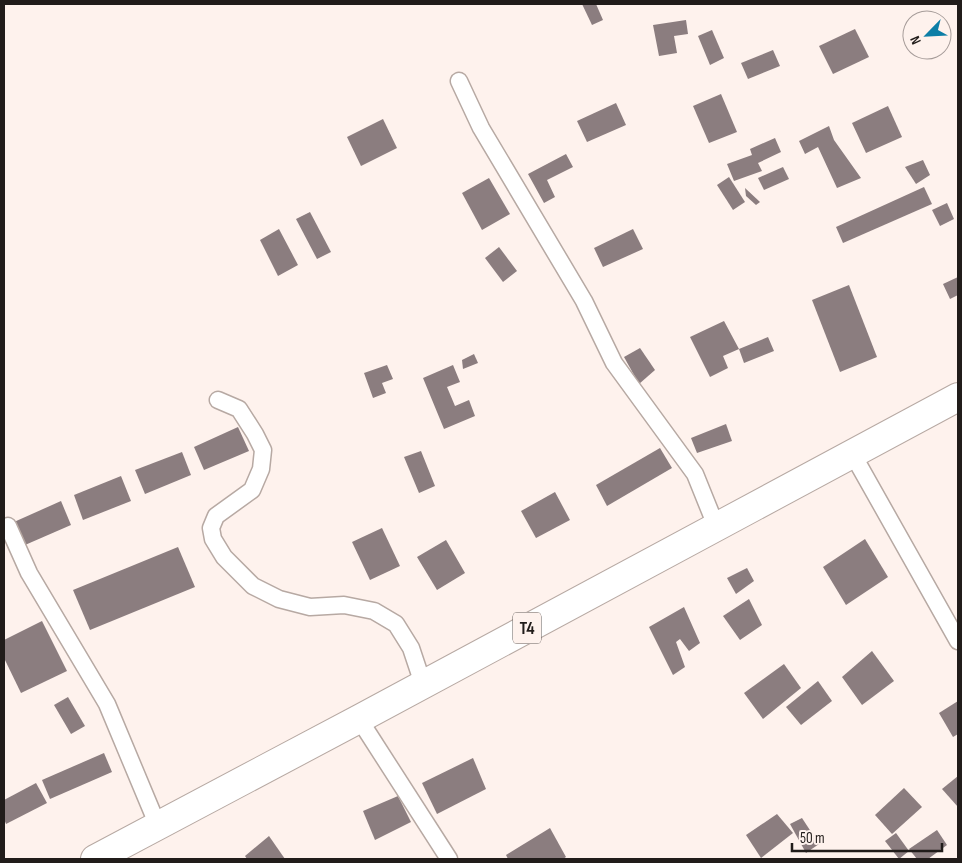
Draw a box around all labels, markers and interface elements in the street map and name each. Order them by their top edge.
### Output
north arrow [902,10,952,60]
text: N [906,33,925,47]
road number: T4 [513,612,541,644]
scale bar [792,820,942,852]
text: 50 m [800,829,825,848]

